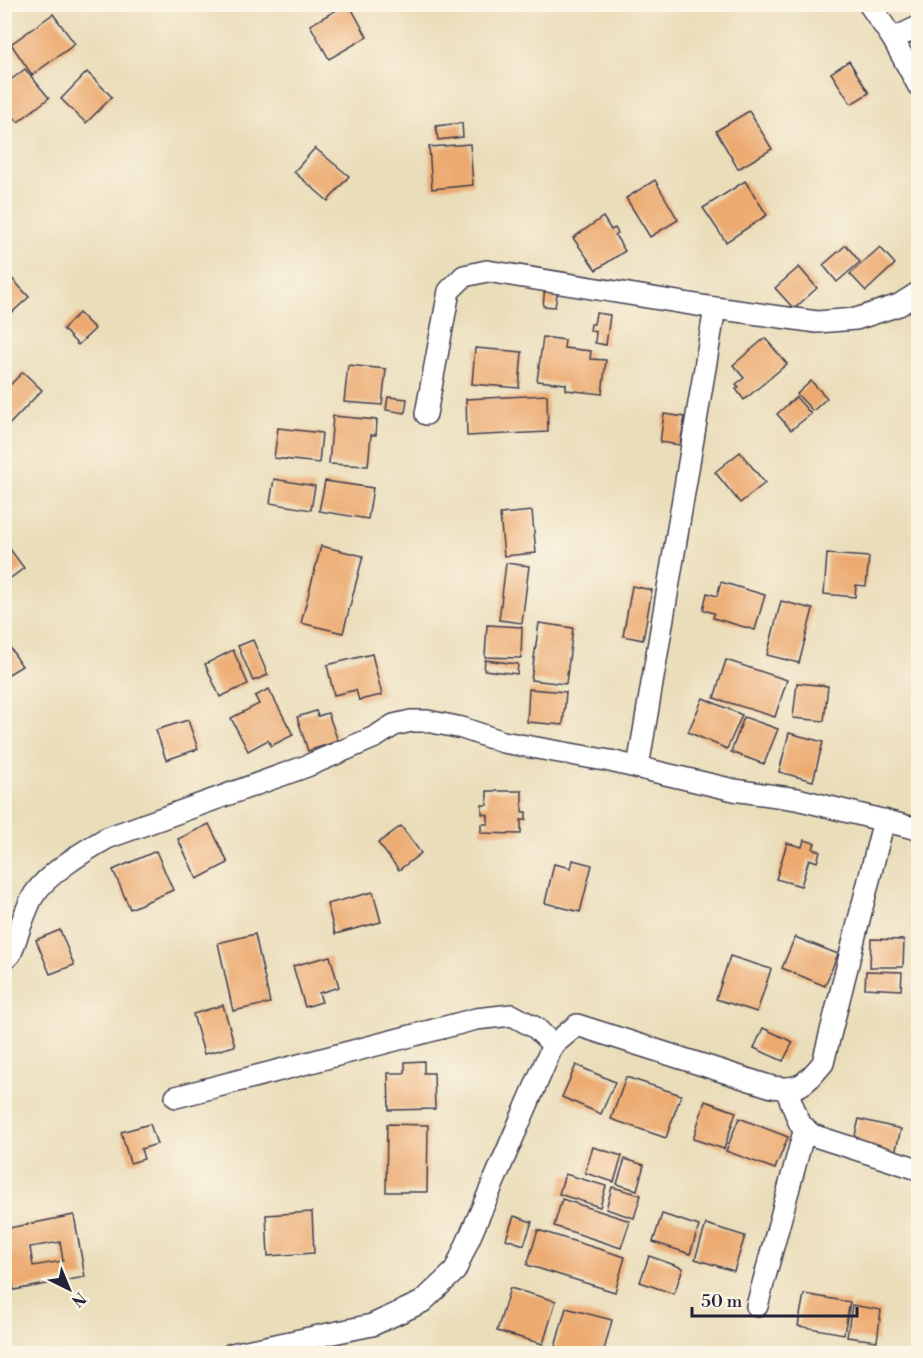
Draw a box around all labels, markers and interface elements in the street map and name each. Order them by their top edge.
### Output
north arrow [39,1259,99,1319]
scale bar [692,1280,857,1318]
text: N [67,1288,90,1311]
text: 50 m [701,1290,743,1313]

